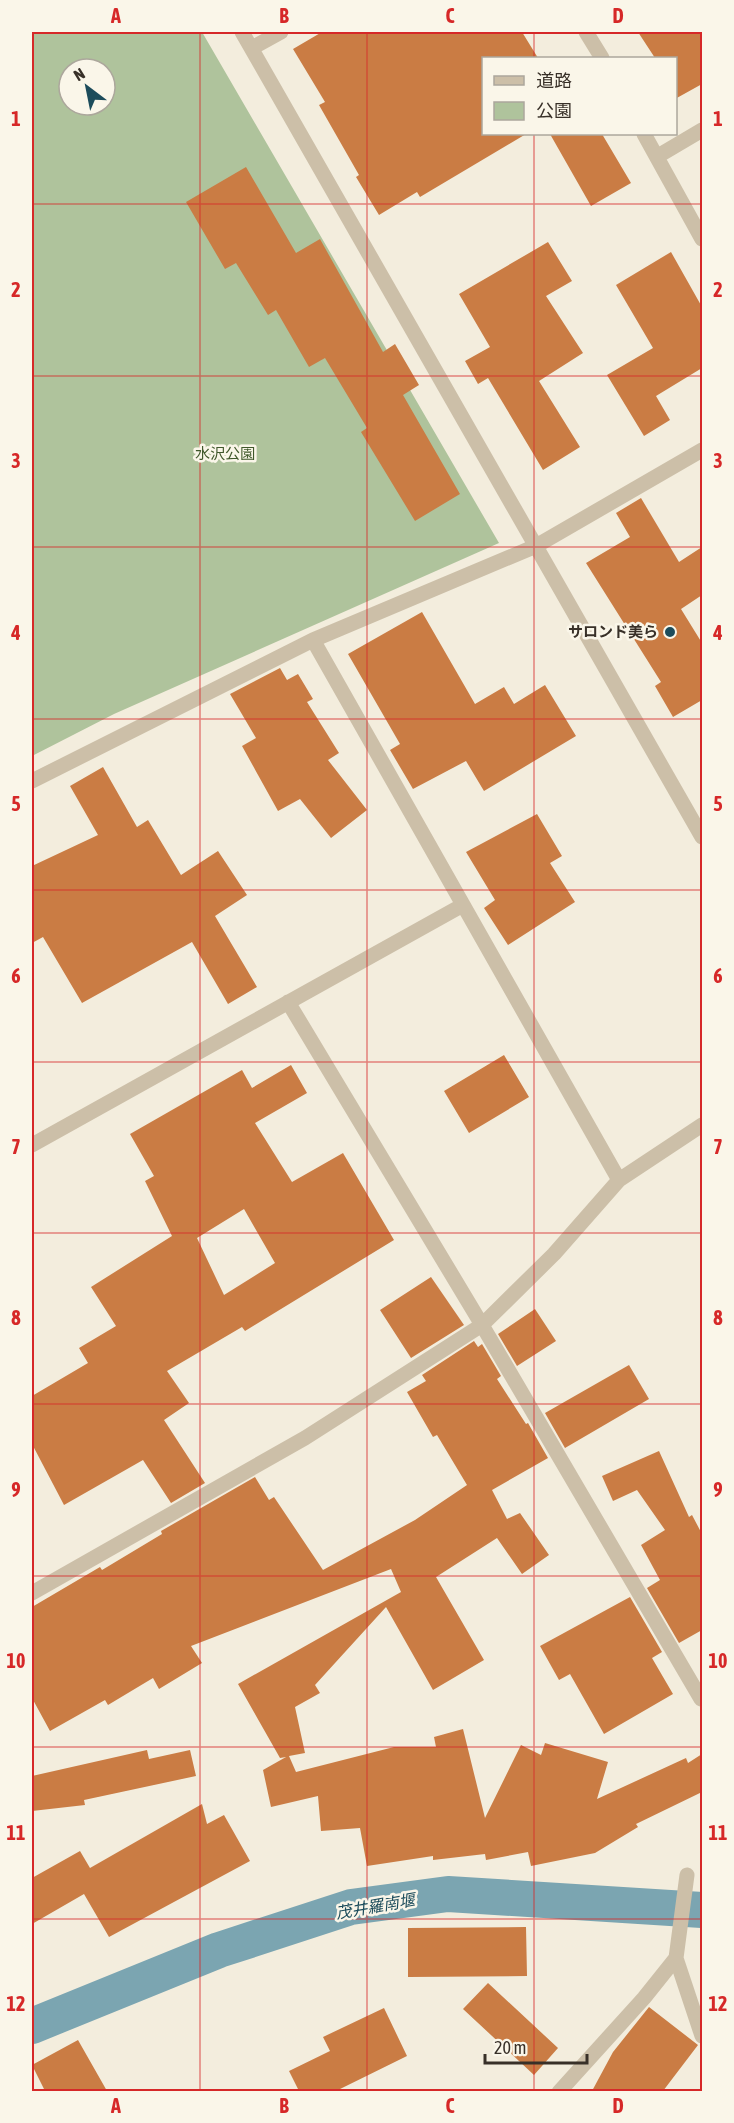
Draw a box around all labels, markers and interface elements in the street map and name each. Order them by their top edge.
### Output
text: A [110,4,121,27]
text: B [279,4,289,27]
text: C [446,4,455,27]
text: D [612,4,624,27]
north arrow [57,57,117,117]
legend [482,57,677,135]
text: N [70,64,88,84]
text: 道路 [536,70,572,91]
text: 公園 [536,100,572,121]
text: 1 [11,107,21,130]
text: 1 [713,107,723,130]
text: 2 [11,278,21,301]
text: 2 [713,278,723,301]
park label: 水沢公園 [195,445,255,462]
text: 3 [11,449,21,472]
text: 3 [713,449,723,472]
text: 4 [10,621,21,644]
text: 4 [712,621,723,644]
place label: サロンド美ら [568,623,658,640]
marker: サロンド美ら [663,625,677,639]
text: 5 [11,792,21,815]
text: 5 [713,792,723,815]
text: 6 [11,964,21,987]
text: 6 [713,964,723,987]
text: 7 [11,1135,21,1158]
text: 7 [713,1135,723,1158]
text: 8 [11,1306,21,1329]
text: 8 [713,1306,723,1329]
text: 9 [11,1478,21,1501]
text: 9 [713,1478,723,1501]
text: 10 [7,1649,25,1672]
text: 10 [709,1649,727,1672]
text: 11 [7,1821,25,1844]
text: 11 [709,1821,727,1844]
water label: 茂井羅南堰 [334,1890,419,1922]
text: 12 [7,1992,25,2015]
text: 12 [709,1992,727,2015]
scale bar [485,2027,587,2065]
text: 20 m [494,2037,526,2058]
text: A [110,2094,121,2117]
text: B [279,2094,289,2117]
text: C [446,2094,455,2117]
text: D [612,2094,624,2117]

